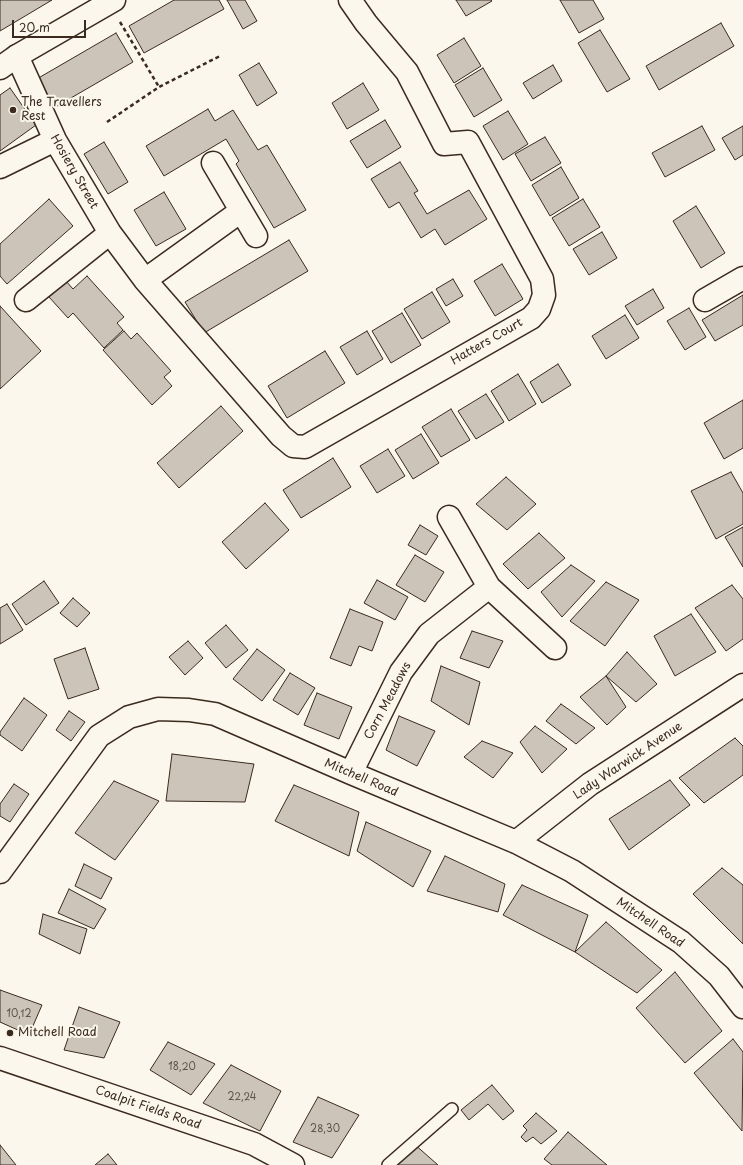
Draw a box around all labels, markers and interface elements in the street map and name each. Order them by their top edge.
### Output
scale bar [14,12,88,38]
text: 20 m [19,18,50,36]
place label: The Travellers Rest [21,96,102,124]
marker: The Travellers Rest [8,105,18,115]
street label: Hosiery Street [47,132,101,212]
street label: Hatters Court [448,316,526,368]
street label: Corn Meadows [362,660,414,742]
street label: Lady Warwick Avenue [571,719,685,803]
street label: Mitchell Road [322,756,400,800]
street label: Mitchell Road [613,895,687,951]
house number: 10,12 [6,1008,32,1020]
place label: Mitchell Road [18,1026,97,1040]
marker: Mitchell Road [5,1028,15,1038]
house number: 18,20 [168,1061,196,1073]
street label: Coalpit Fields Road [93,1083,203,1133]
house number: 22,24 [228,1091,256,1103]
house number: 28,30 [310,1123,340,1135]

